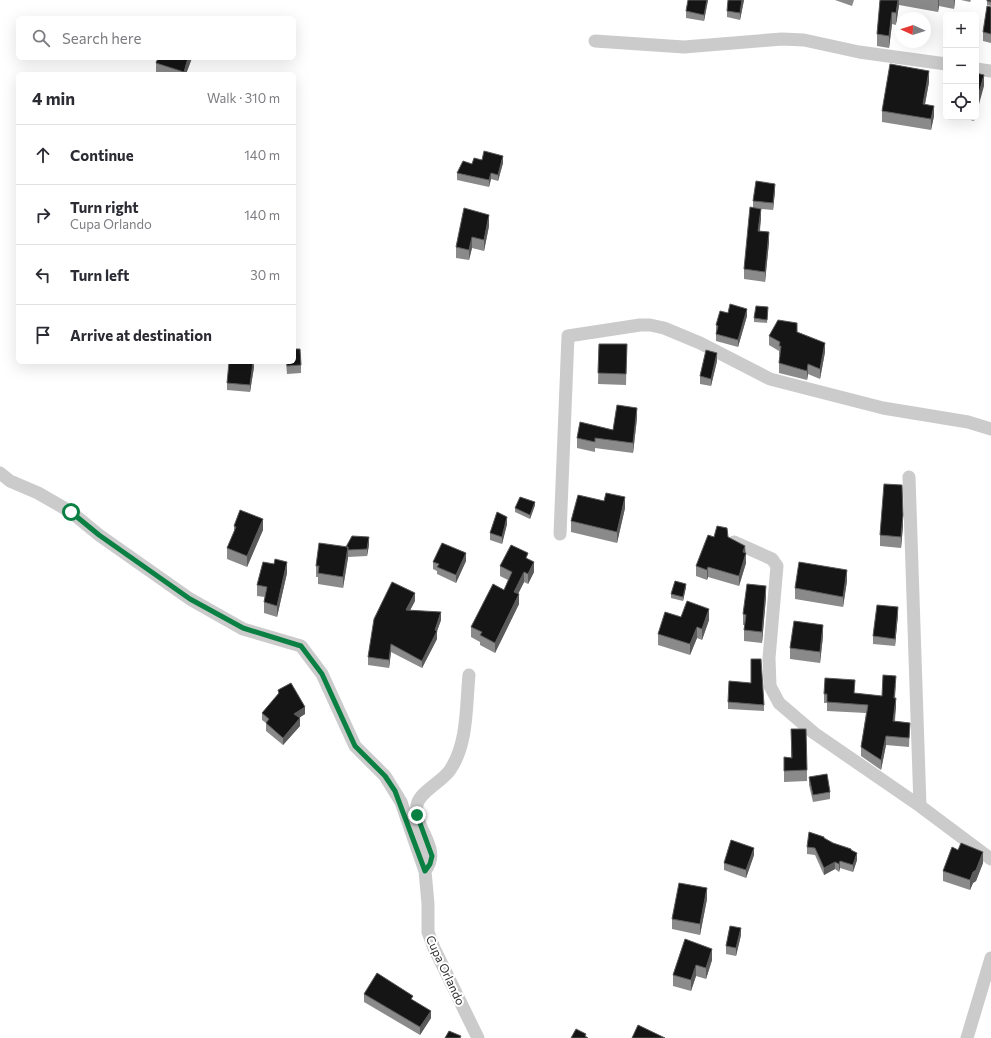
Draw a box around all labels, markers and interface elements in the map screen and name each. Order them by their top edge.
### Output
north arrow [895,12,931,48]
map controls [943,12,979,120]
button: + [943,12,979,48]
search box [16,16,296,60]
icon: search [30,27,52,49]
text: Search here [62,29,141,47]
button: − [943,48,979,84]
button: locate [943,84,979,120]
text: 4 min [32,88,75,109]
text: Walk · 310 m [207,90,280,106]
icon: ahead [32,144,54,166]
text: Continue [70,146,134,164]
text: 140 m [244,147,280,163]
text: Turn right [70,198,139,216]
icon: right [32,204,54,226]
text: 140 m [244,207,280,223]
text: Cupa Orlando [70,216,152,232]
icon: left [32,264,54,286]
text: Turn left [70,266,129,284]
text: 30 m [250,267,280,283]
icon: arrive [32,324,54,346]
text: Arrive at destination [70,326,212,344]
route start [62,503,80,521]
route end [408,806,426,824]
street label: Cupa Orlando [424,933,468,1007]

